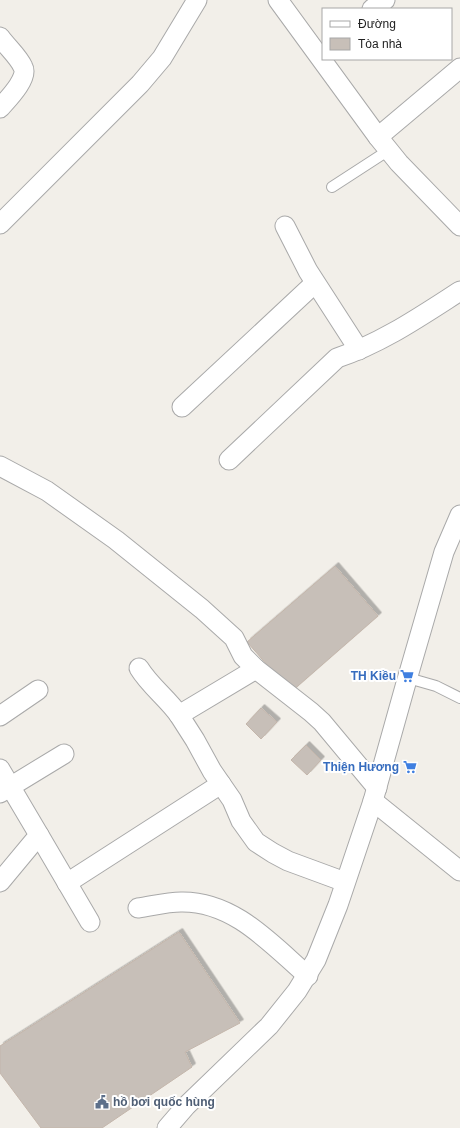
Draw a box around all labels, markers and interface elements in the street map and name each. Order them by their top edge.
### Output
legend [322,8,452,60]
text: Đường [358,17,396,31]
text: Tòa nhà [358,37,402,51]
supermarket icon: TH Kiều [399,668,415,684]
place label: TH Kiều [351,669,396,683]
supermarket icon: Thiện Hương [402,759,418,775]
place label: Thiện Hương [323,760,399,774]
public building icon: hồ bơi quốc hùng [94,1094,110,1110]
place label: hồ bơi quốc hùng [113,1095,215,1109]

